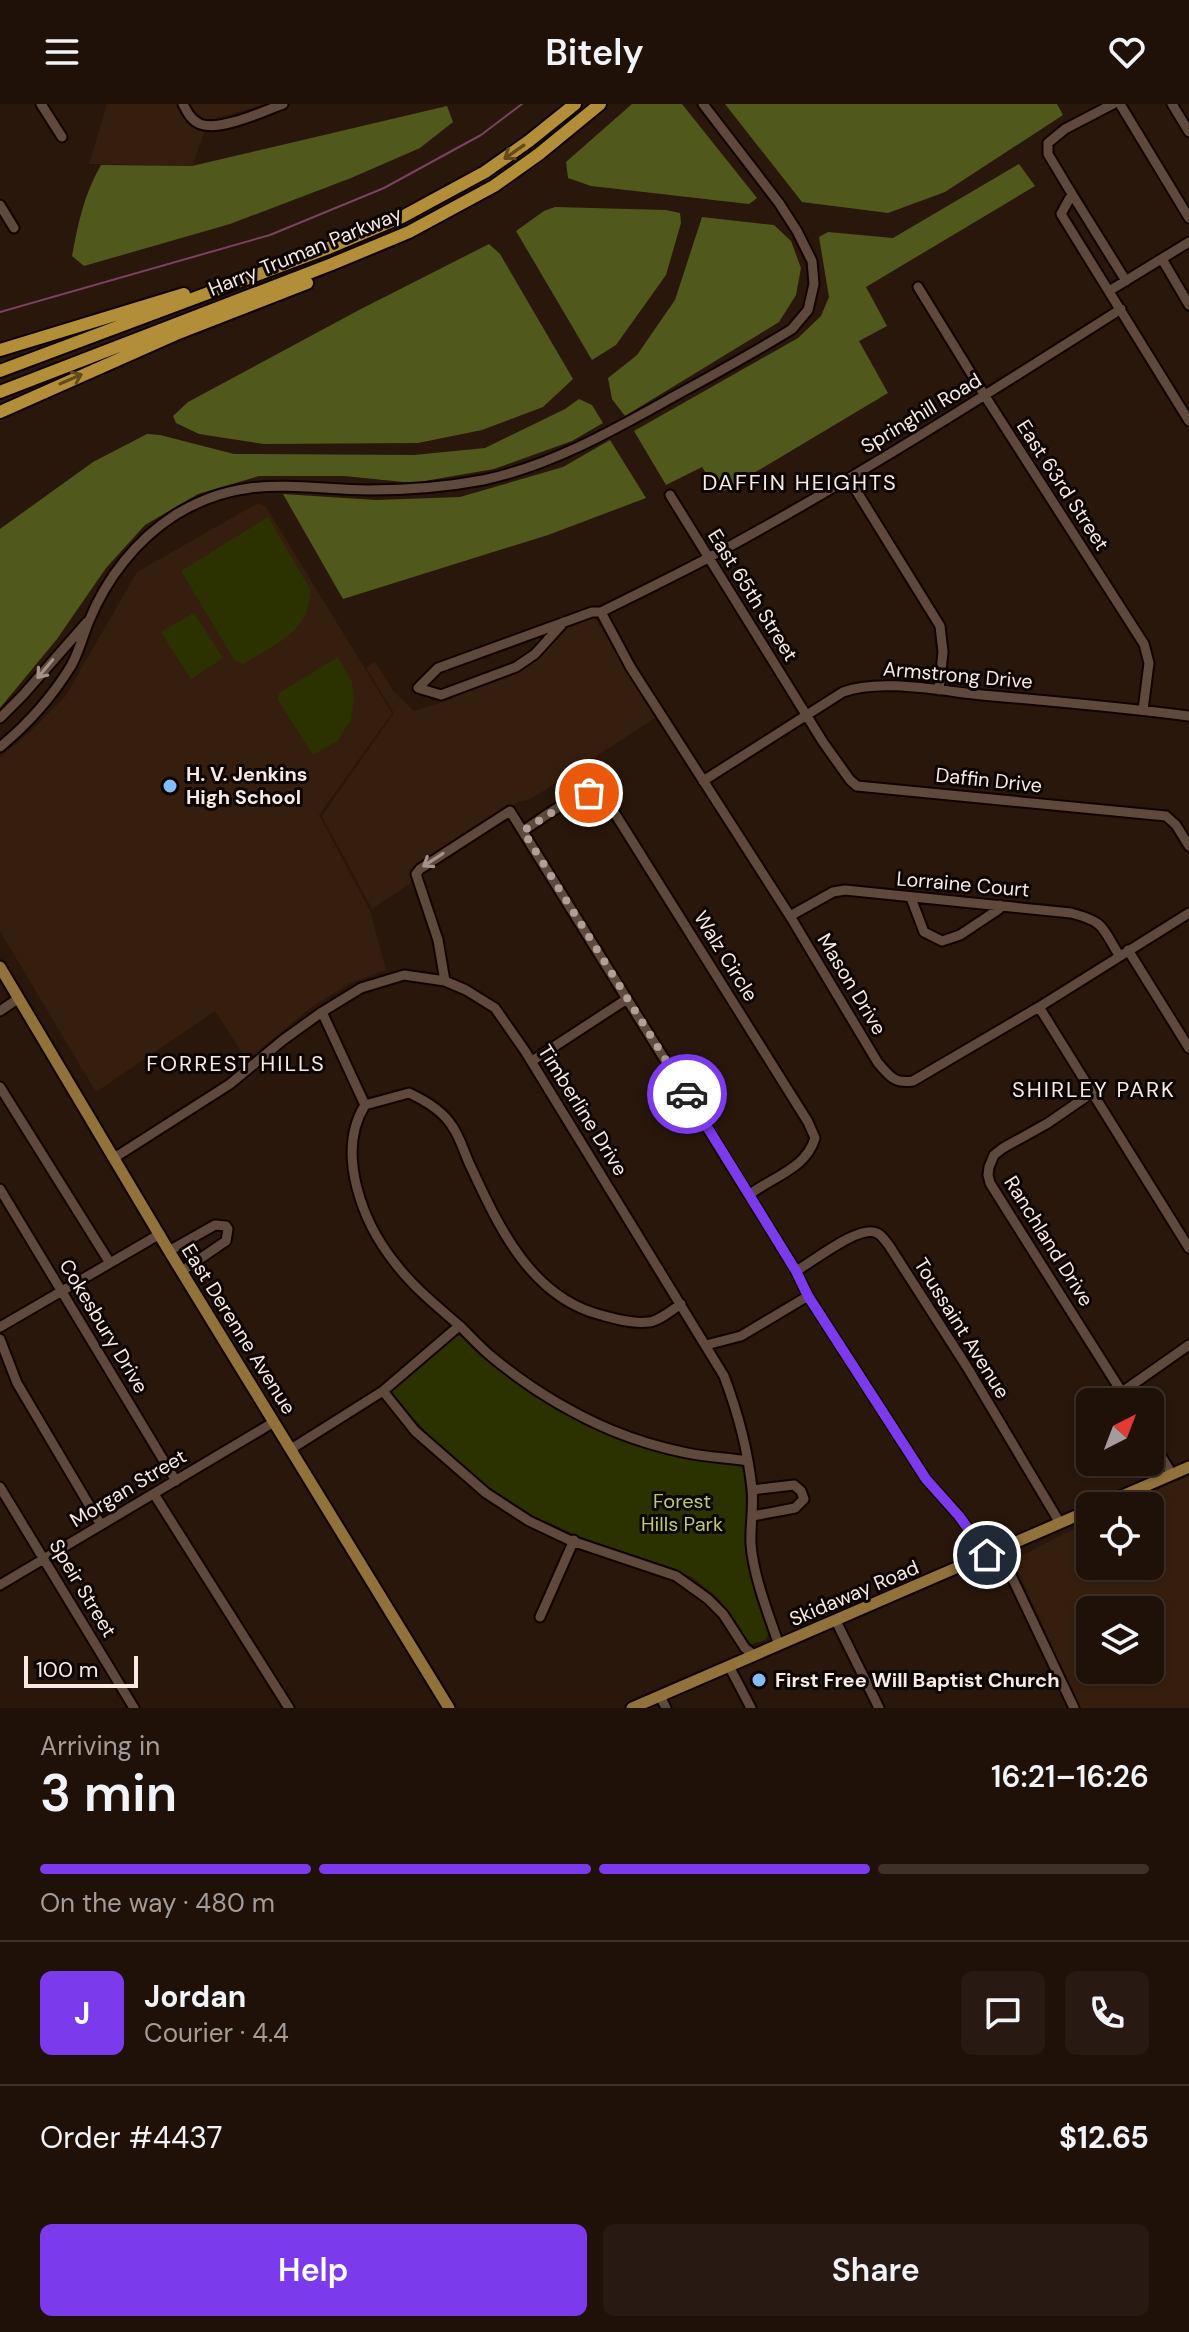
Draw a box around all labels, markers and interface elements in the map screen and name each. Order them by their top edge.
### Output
text: Bitely [545,29,644,76]
icon: menu [40,30,84,74]
icon: heart [1105,30,1149,74]
one-way arrow [503,144,525,160]
street label: Harry Truman Parkway [204,200,406,302]
street label: Springhill Road [856,367,986,459]
one-way arrow [59,371,83,386]
street label: East 63rd Street [1011,415,1115,555]
district label: DAFFIN HEIGHTS [702,468,898,497]
street label: East 65th Street [702,524,804,666]
street label: Armstrong Drive [882,656,1034,694]
one-way arrow [36,659,54,679]
pin [555,759,623,827]
place label: H. V. Jenkins High School [186,761,308,810]
street label: Daffin Drive [934,761,1044,799]
icon: bag [567,771,611,815]
marker: H. V. Jenkins High School [161,777,179,795]
one-way arrow [422,853,445,869]
street label: Lorraine Court [895,865,1031,903]
street label: Walz Circle [688,906,764,1006]
street label: Mason Drive [812,929,892,1039]
street label: Timberline Drive [532,1040,634,1180]
district label: FORREST HILLS [146,1049,326,1078]
courier [647,1054,727,1134]
icon: car [665,1072,709,1116]
district label: SHIRLEY PARK [1012,1075,1176,1104]
street label: Ranchland Drive [999,1171,1099,1311]
street label: East Derenne Avenue [176,1239,302,1419]
street label: Toussaint Avenue [908,1253,1016,1403]
street label: Cokesbury Drive [54,1254,154,1398]
north arrow [1076,1388,1164,1476]
map controls [1076,1388,1164,1684]
street label: Morgan Street [65,1443,191,1533]
park label: Forest Hills Park [641,1488,723,1537]
button: locate [1076,1492,1164,1580]
pin [953,1521,1021,1589]
icon: home [965,1533,1009,1577]
street label: Speir Street [44,1534,122,1642]
street label: Skidaway Road [785,1554,923,1632]
button: layers [1076,1596,1164,1684]
scale bar [24,1652,138,1688]
text: 100 m [36,1655,98,1684]
place label: First Free Will Baptist Church [775,1667,1060,1693]
marker: First Free Will Baptist Church [750,1671,768,1689]
text: Arriving in [40,1729,160,1763]
text: 16:21–16:26 [991,1757,1149,1796]
text: 3 min [40,1759,177,1827]
text: On the way · 480 m [40,1886,275,1920]
button: chat [961,1971,1045,2055]
button: phone [1065,1971,1149,2055]
text: Jordan [144,1977,246,2016]
text: J [74,1994,90,2033]
text: Courier · 4.4 [144,2016,289,2050]
text: Order #4437 [40,2118,222,2157]
text: $12.65 [1059,2118,1149,2157]
button: Help [40,2224,587,2316]
button: Share [603,2224,1149,2316]

